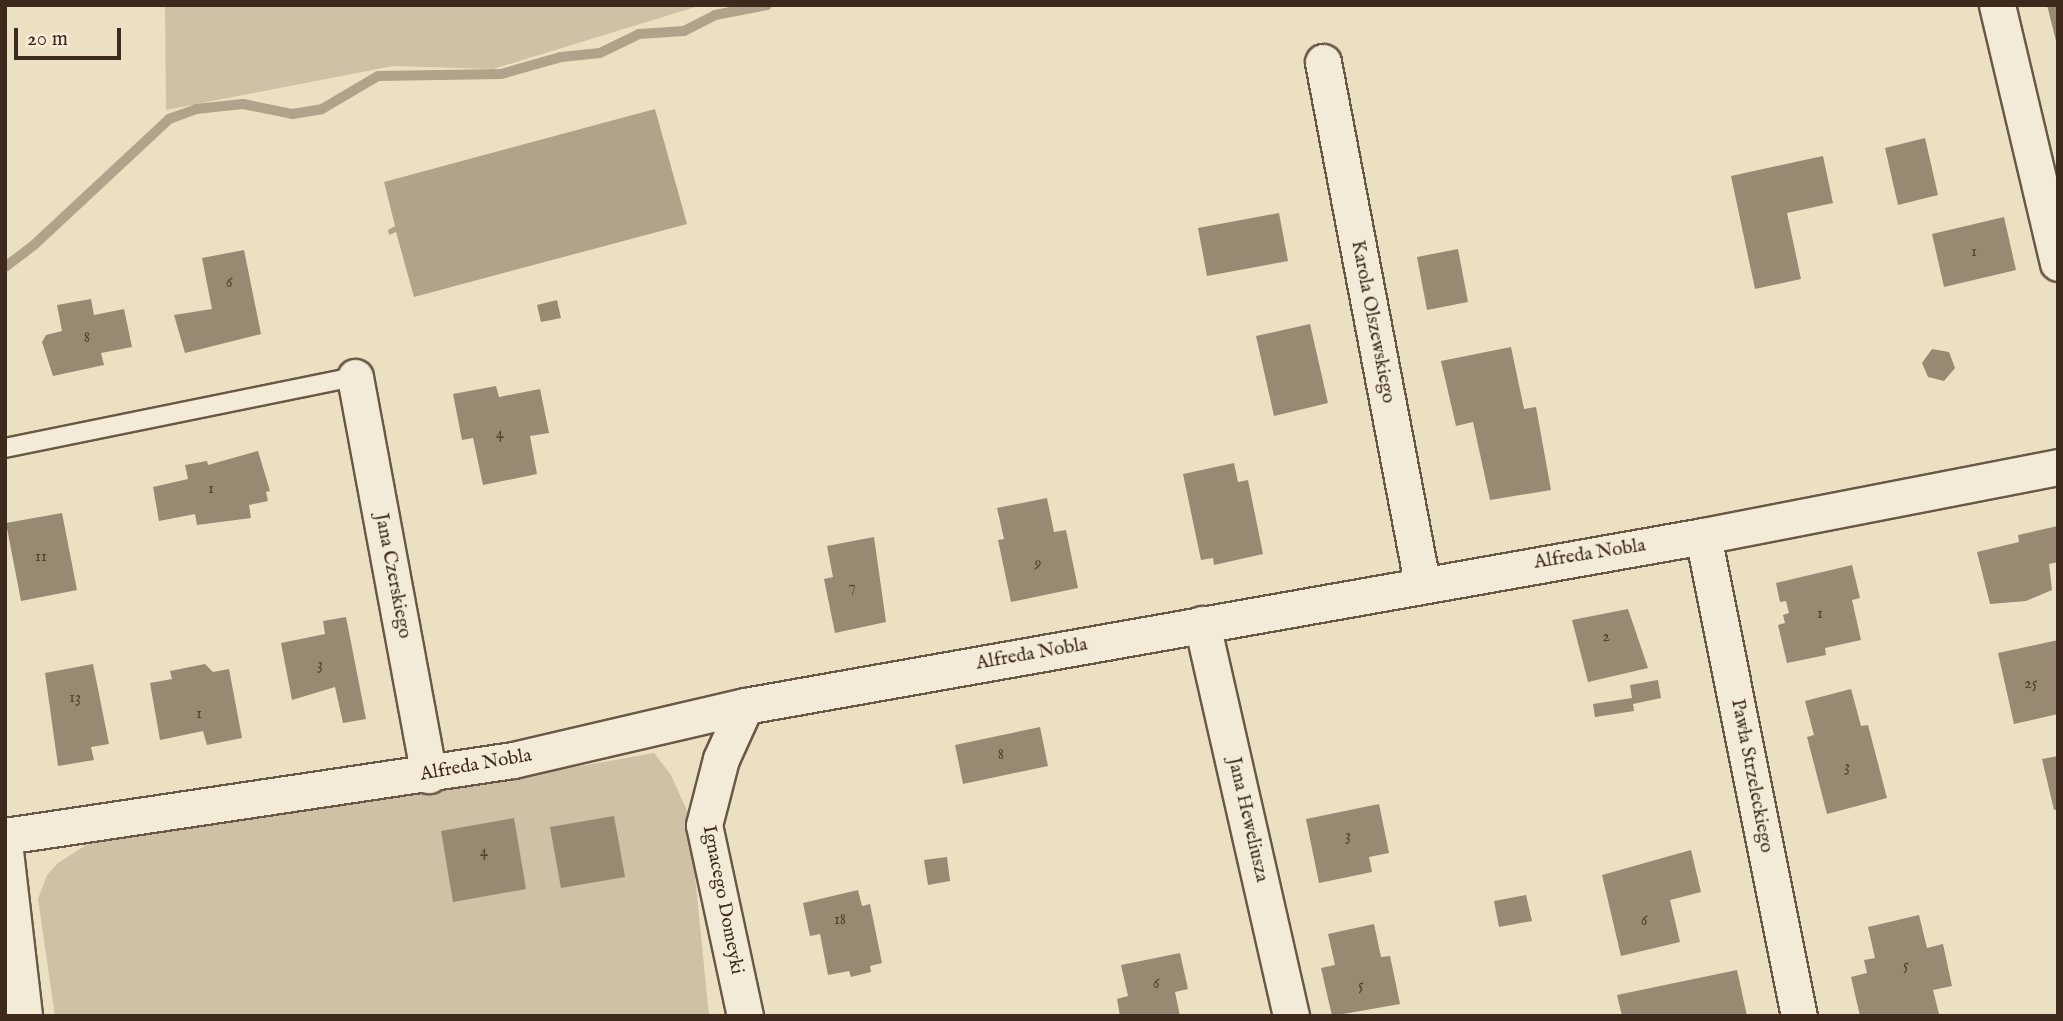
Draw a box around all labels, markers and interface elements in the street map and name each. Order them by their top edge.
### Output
scale bar [18,14,124,58]
text: 20 m [27,26,68,53]
street label: Karola Olszewskiego [1345,239,1399,405]
house number: 1 [1971,242,1977,262]
house number: 6 [226,273,232,293]
house number: 8 [84,328,90,348]
house number: 4 [496,424,504,444]
house number: 1 [208,479,214,499]
street label: Jana Czerskiego [369,512,415,640]
street label: Alfreda Nobla [1533,535,1647,575]
house number: 11 [35,547,47,567]
house number: 9 [1035,554,1041,574]
house number: 7 [848,577,856,597]
house number: 1 [1817,604,1823,624]
house number: 2 [1602,627,1610,647]
street label: Alfreda Nobla [975,634,1089,676]
house number: 3 [317,655,323,675]
house number: 25 [2024,674,2038,694]
house number: 13 [69,688,81,708]
street label: Pawła Strzeleckiego [1725,697,1777,855]
house number: 1 [196,704,202,724]
street label: Alfreda Nobla [419,745,533,787]
house number: 8 [998,745,1004,765]
street label: Jana Heweliusza [1222,755,1272,885]
house number: 3 [1844,757,1850,777]
street label: Ignacego Domeyki [696,823,748,977]
house number: 3 [1345,826,1351,846]
house number: 4 [480,842,488,862]
house number: 18 [834,910,846,930]
house number: 6 [1641,911,1647,931]
house number: 5 [1903,956,1909,976]
house number: 6 [1153,974,1159,994]
house number: 5 [1358,976,1364,996]

